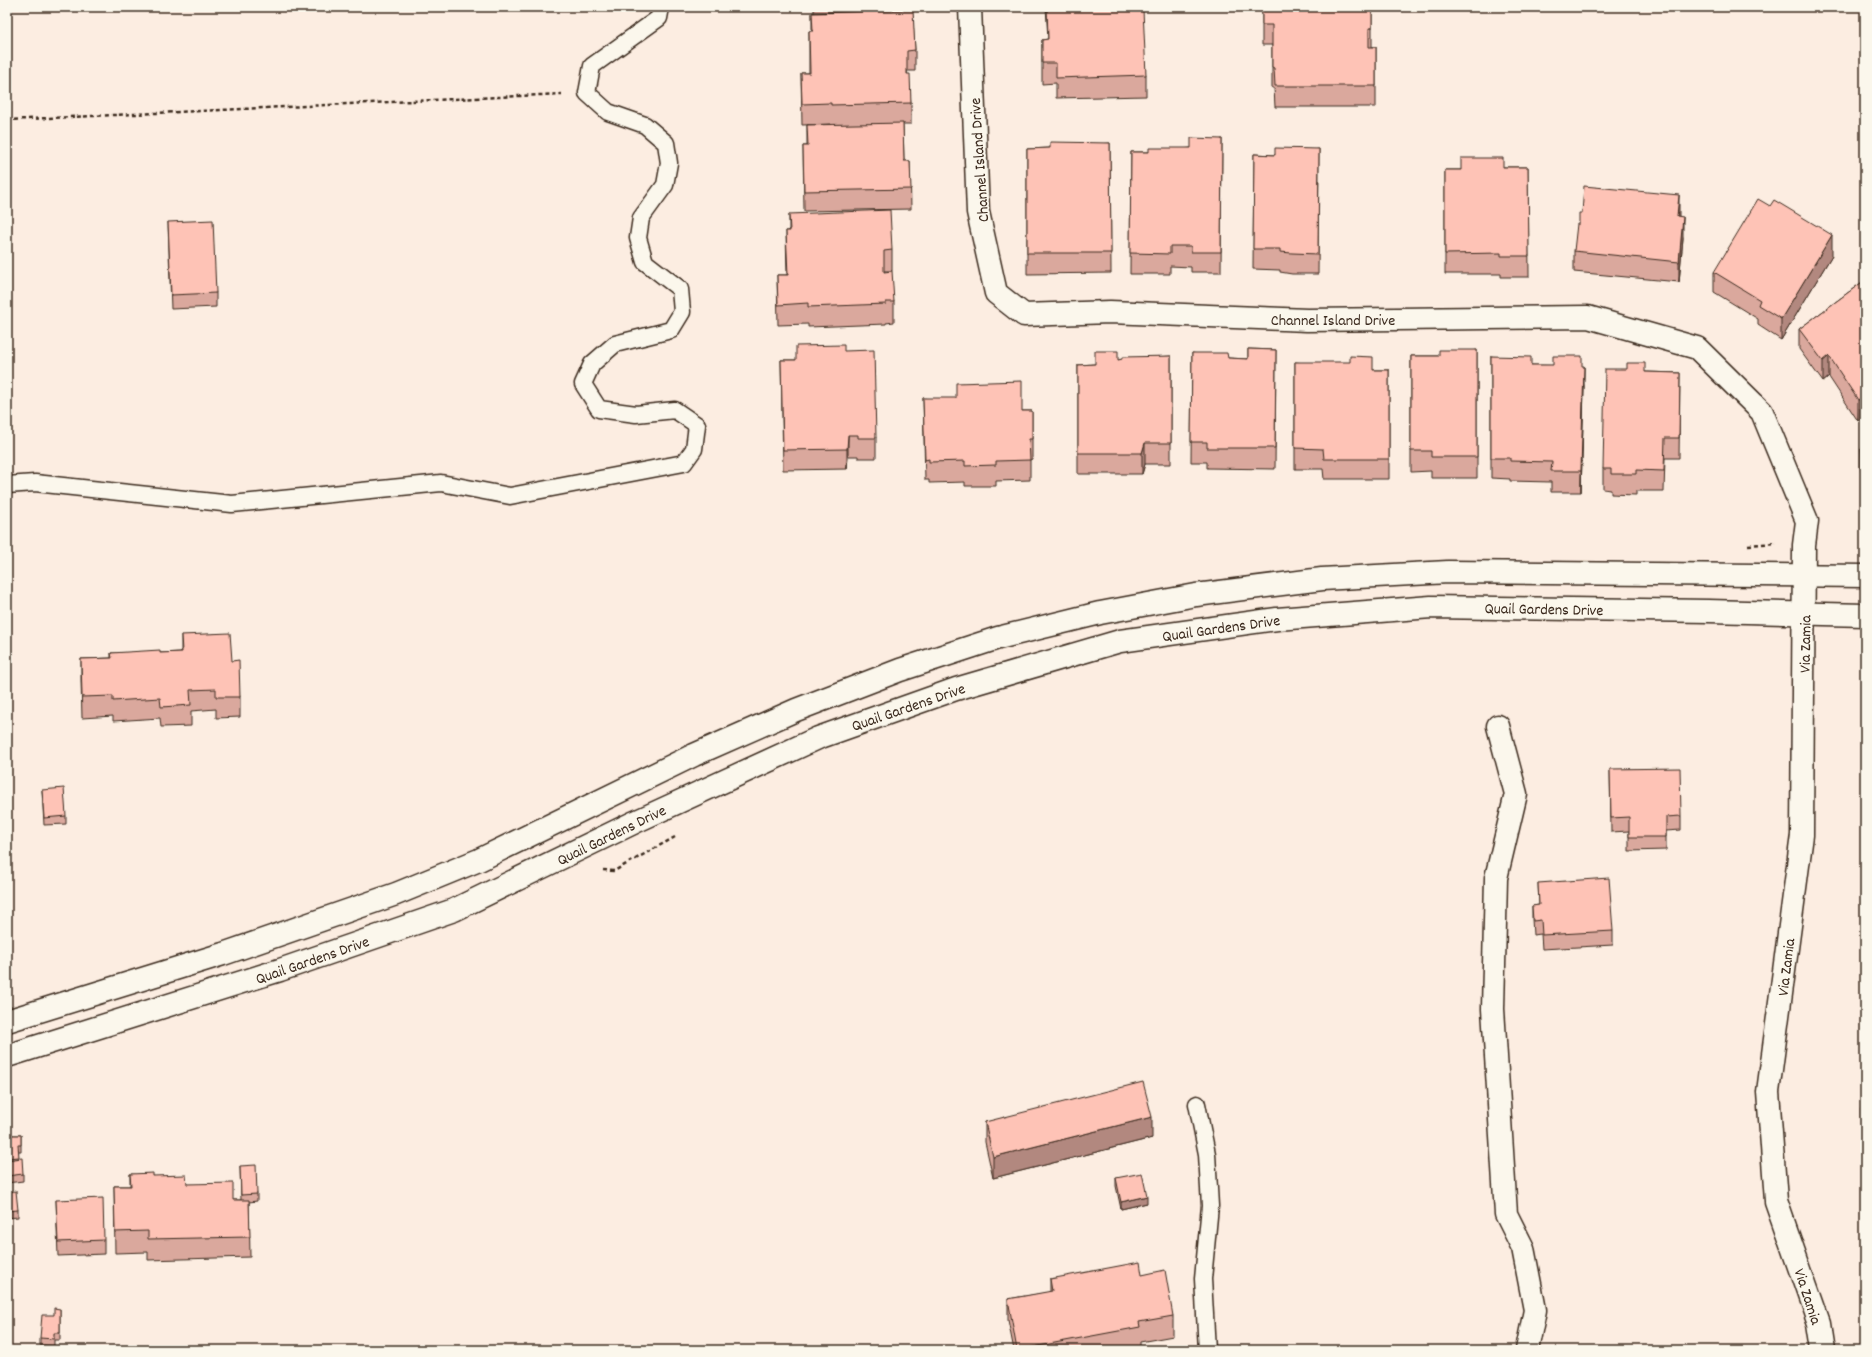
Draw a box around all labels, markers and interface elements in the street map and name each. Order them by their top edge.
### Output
street label: Channel Island Drive [965,97,996,223]
street label: Channel Island Drive [1271,310,1395,333]
street label: Quail Gardens Drive [1484,598,1604,623]
street label: Quail Gardens Drive [1161,610,1282,649]
street label: Via Zamia [1794,614,1819,673]
street label: Quail Gardens Drive [849,678,969,739]
street label: Quail Gardens Drive [554,800,671,873]
street label: Quail Gardens Drive [253,931,373,992]
street label: Via Zamia [1773,937,1802,997]
street label: Via Zamia [1787,1266,1827,1328]

